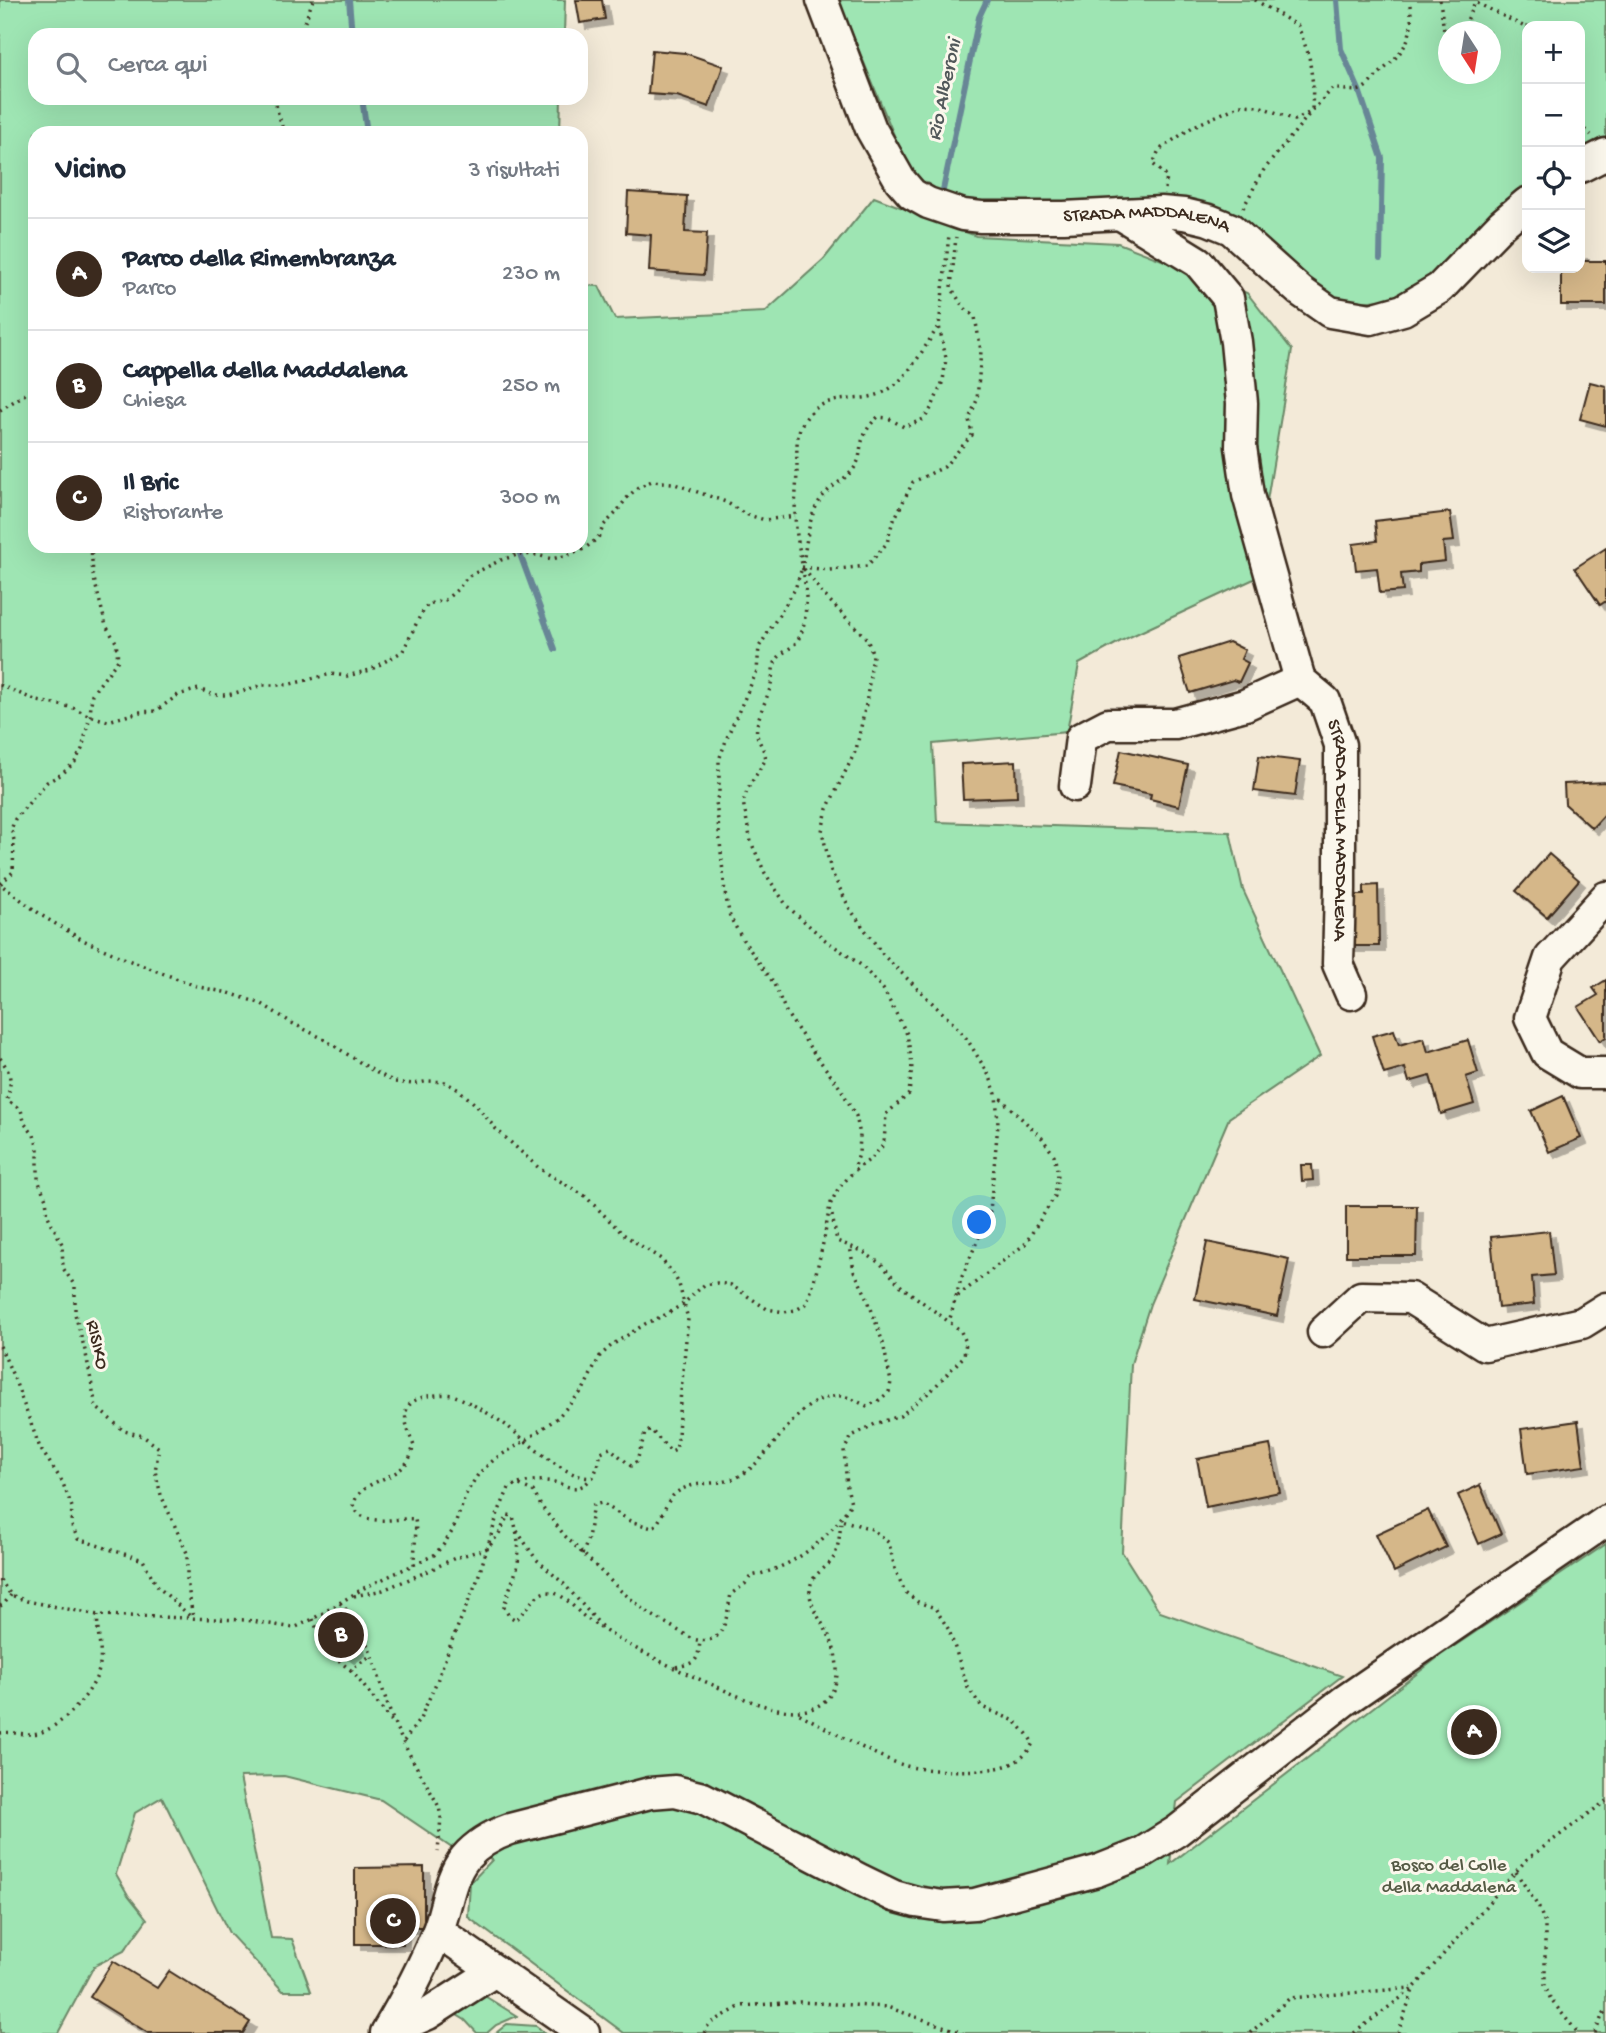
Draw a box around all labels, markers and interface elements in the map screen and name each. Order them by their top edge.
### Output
north arrow [1438,21,1501,84]
map controls [1522,21,1585,273]
button: + [1522,21,1585,84]
search box [28,28,588,105]
water label: Rio Alberoni [923,35,969,143]
icon: search [52,48,90,86]
text: Cerca qui [108,51,208,82]
button: − [1522,84,1585,147]
button: locate [1522,147,1585,210]
text: Vicino [56,154,126,189]
text: 3 risultati [469,158,560,185]
street label: STRADA MADDALENA [1063,200,1235,240]
button: layers [1522,210,1585,273]
text: Parco della Rimembranza [123,245,395,276]
text: A [72,261,86,288]
text: 230 m [502,261,560,288]
text: Parco [123,276,176,303]
text: Cappella della Maddalena [123,357,407,388]
text: B [73,373,85,400]
text: 250 m [502,373,560,400]
text: Chiesa [123,388,186,415]
text: Il Bric [123,469,178,500]
text: C [73,485,85,512]
text: 300 m [500,485,560,512]
text: Ristorante [123,500,223,527]
street label: STRADA DELLA MADDALENA [1321,716,1352,943]
your location [962,1205,996,1239]
street label: RISIKO [79,1318,113,1372]
pin: B [318,1609,364,1661]
pin: A [1451,1706,1497,1758]
park label: Bosco del Colle della Maddalena [1382,1855,1518,1900]
pin: C [370,1895,416,1947]

